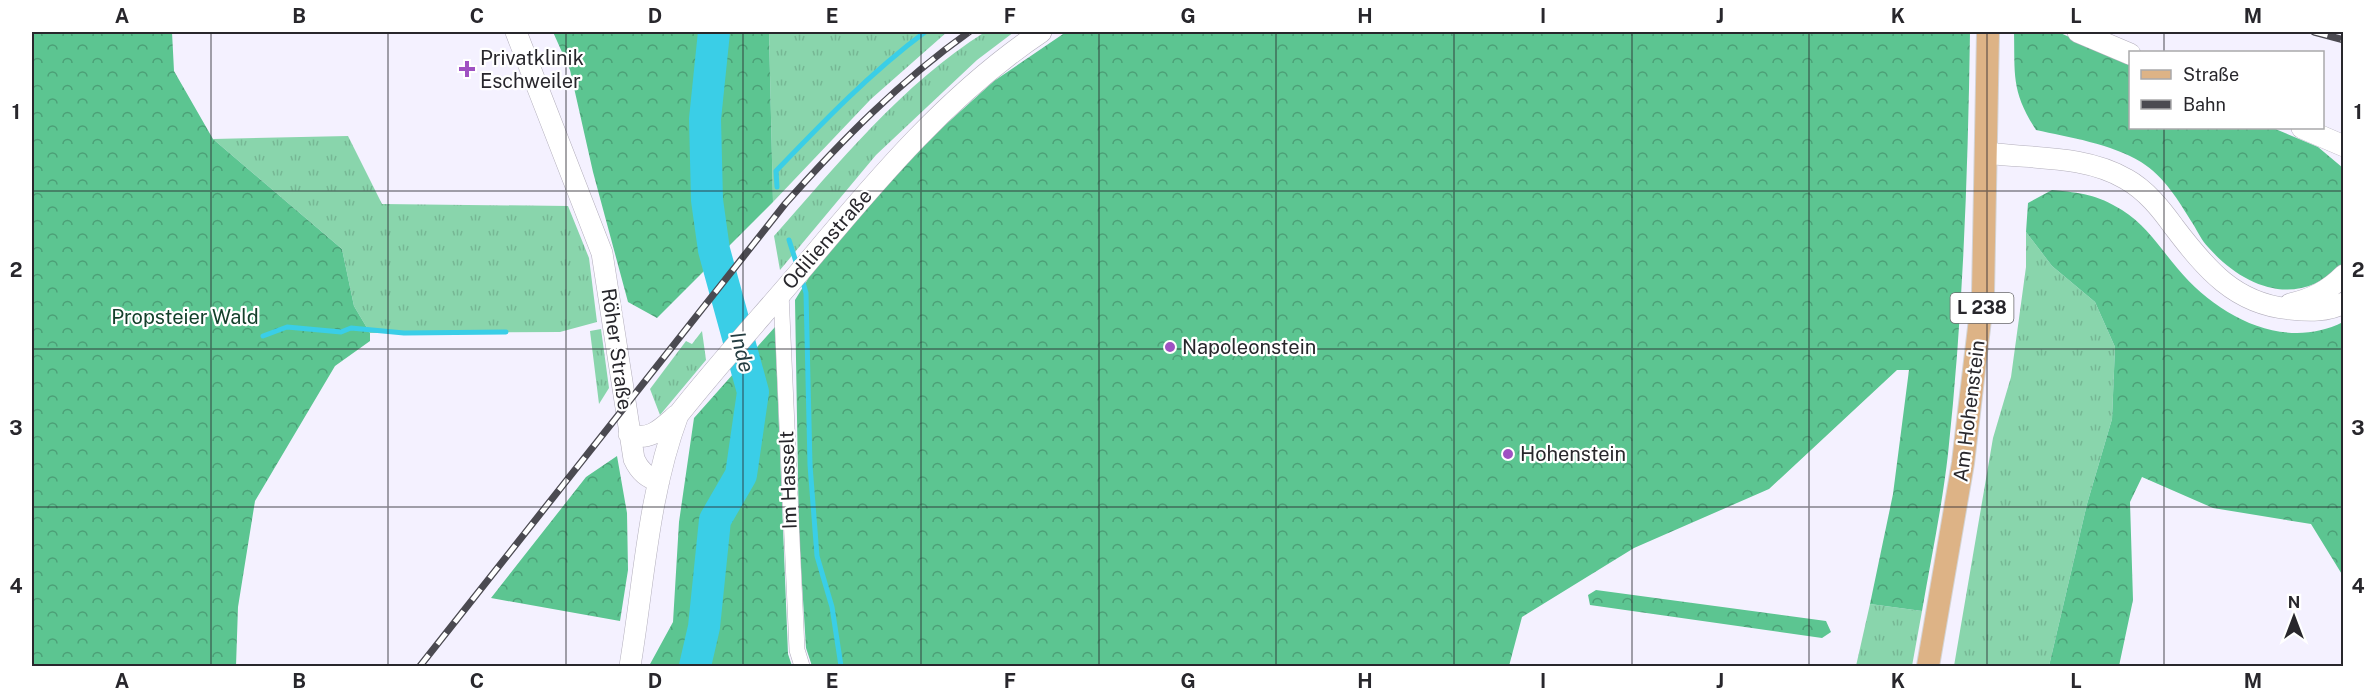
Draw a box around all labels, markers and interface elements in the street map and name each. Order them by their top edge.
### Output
text: A [115,4,129,28]
text: B [292,4,306,28]
text: C [470,4,484,28]
text: D [648,4,662,28]
text: E [826,4,838,28]
text: F [1004,4,1016,28]
text: G [1180,4,1196,28]
text: H [1357,4,1373,28]
text: I [1540,4,1546,28]
text: J [1716,4,1724,28]
text: K [1891,4,1905,28]
text: L [2070,4,2082,28]
text: M [2244,4,2262,28]
place label: Privatklinik Eschweiler [480,46,584,93]
legend [2129,51,2324,129]
marker: Privatklinik Eschweiler [458,60,476,78]
text: Straße [2183,64,2239,85]
text: Bahn [2183,94,2226,115]
text: 1 [12,100,20,124]
text: 1 [2354,100,2362,124]
street label: Odilienstraße [777,184,877,294]
text: 2 [10,258,22,282]
text: 2 [2352,258,2364,282]
street label: Röher Straße [597,287,637,411]
road number: L 238 [1950,293,2014,323]
park label: Propsteier Wald [111,305,259,329]
water label: Inde [725,329,760,375]
place label: Napoleonstein [1182,335,1316,359]
street label: Am Hohenstein [1948,339,1990,483]
marker: Napoleonstein [1163,340,1177,354]
text: 3 [9,416,23,440]
text: 3 [2351,416,2365,440]
street label: Im Hasselt [774,430,802,530]
place label: Hohenstein [1520,442,1626,466]
marker: Hohenstein [1501,447,1515,461]
text: 4 [9,574,23,598]
text: 4 [2351,574,2365,598]
north arrow [2264,587,2324,647]
text: N [2288,593,2300,612]
text: A [115,669,129,693]
text: B [292,669,306,693]
text: C [470,669,484,693]
text: D [648,669,662,693]
text: E [826,669,838,693]
text: F [1004,669,1016,693]
text: G [1180,669,1196,693]
text: H [1357,669,1373,693]
text: I [1540,669,1546,693]
text: J [1716,669,1724,693]
text: K [1891,669,1905,693]
text: L [2070,669,2082,693]
text: M [2244,669,2262,693]

